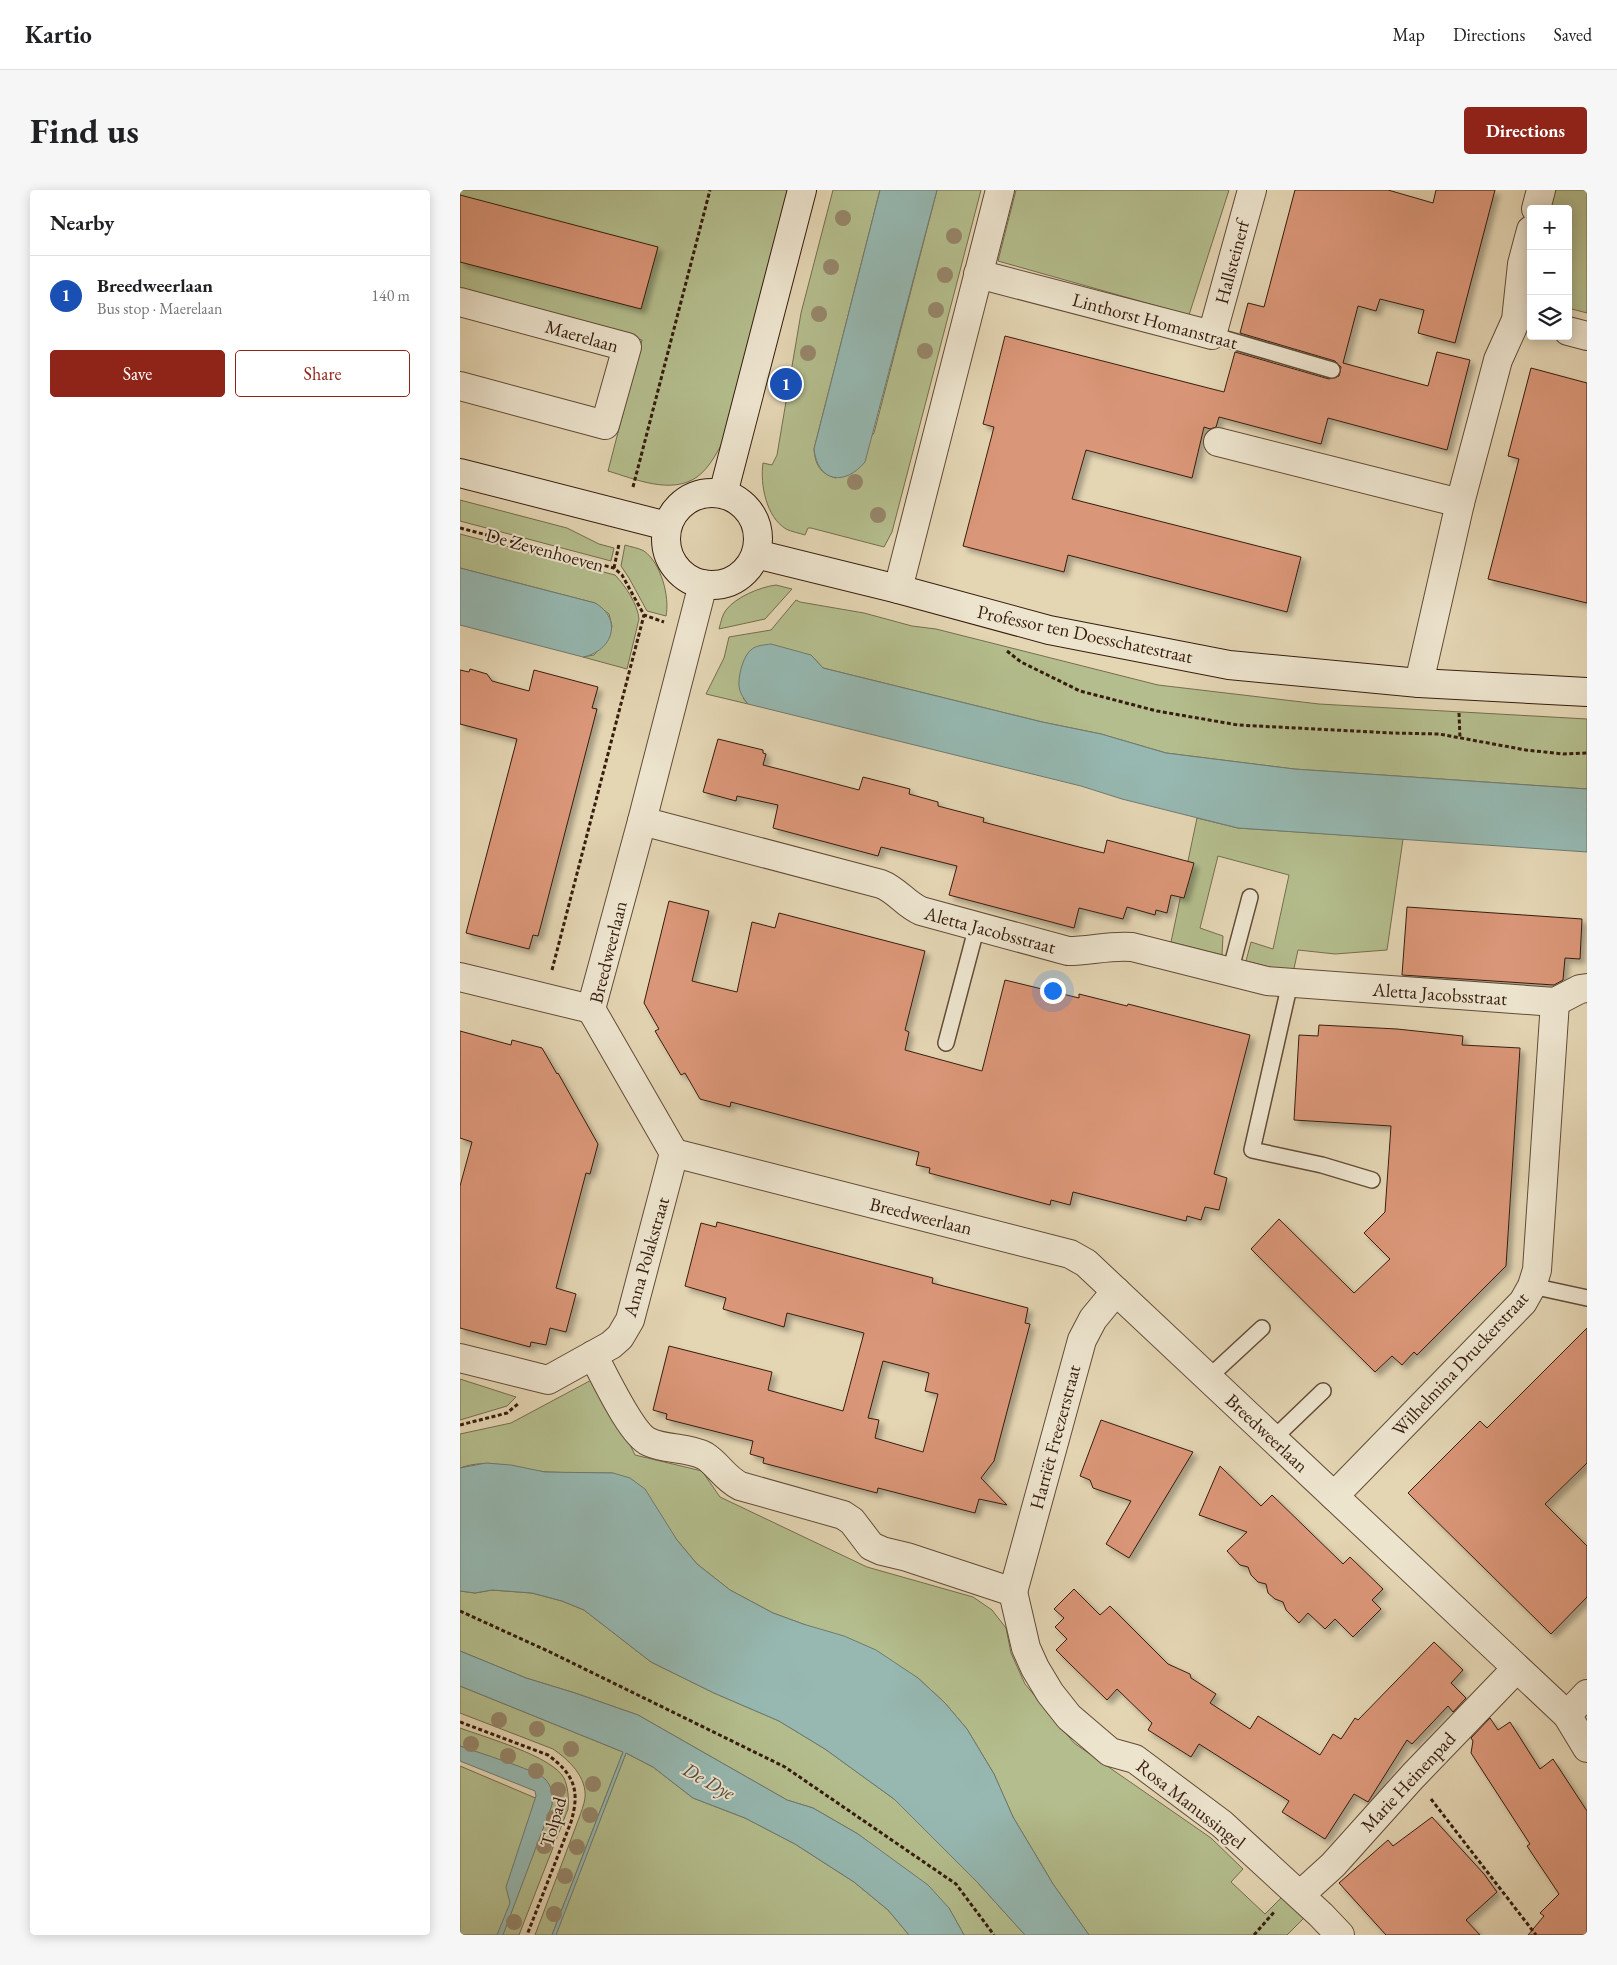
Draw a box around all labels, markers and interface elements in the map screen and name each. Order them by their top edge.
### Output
text: Kartio [25,19,92,50]
text: Map [1393,23,1425,46]
text: Directions [1453,23,1525,46]
text: Saved [1553,23,1592,46]
button: Directions [1464,107,1587,154]
text: Find us [30,108,139,153]
map controls [1527,205,1572,340]
button: + [1527,205,1572,250]
text: Nearby [50,209,114,236]
street label: Hallsteinerf [1209,215,1256,307]
button: − [1527,250,1572,295]
text: Breedweerlaan [97,273,213,298]
text: 1 [62,285,70,306]
text: 140 m [371,285,410,306]
street label: Linthorst Homanstraat [1070,287,1240,355]
button: layers [1527,295,1572,340]
text: Bus stop · Maerelaan [97,298,223,319]
street label: Maerelaan [542,314,622,358]
button: Save [50,350,225,397]
button: Share [235,350,410,397]
pin: 1 [770,365,802,403]
street label: De Zevenhoeven [483,522,607,578]
street label: Professor ten Doesschatestraat [975,599,1195,669]
street label: Breedweerlaan [583,898,633,1006]
street label: Aletta Jacobsstraat [921,900,1058,960]
street label: Aletta Jacobsstraat [1371,977,1508,1011]
your location [1040,978,1066,1004]
street label: Breedweerlaan [867,1191,975,1241]
street label: Anna Polakstraat [617,1194,675,1321]
street label: Wilhelmina Druckerstraat [1386,1286,1534,1442]
street label: Harriët Freezerstraat [1024,1362,1086,1512]
street label: Breedweerlaan [1220,1388,1314,1478]
street label: Marie Heinenpad [1355,1726,1461,1837]
street label: Rosa Manussingel [1131,1754,1251,1855]
water label: De Dye [677,1756,740,1806]
street label: Tolpad [534,1794,572,1850]

